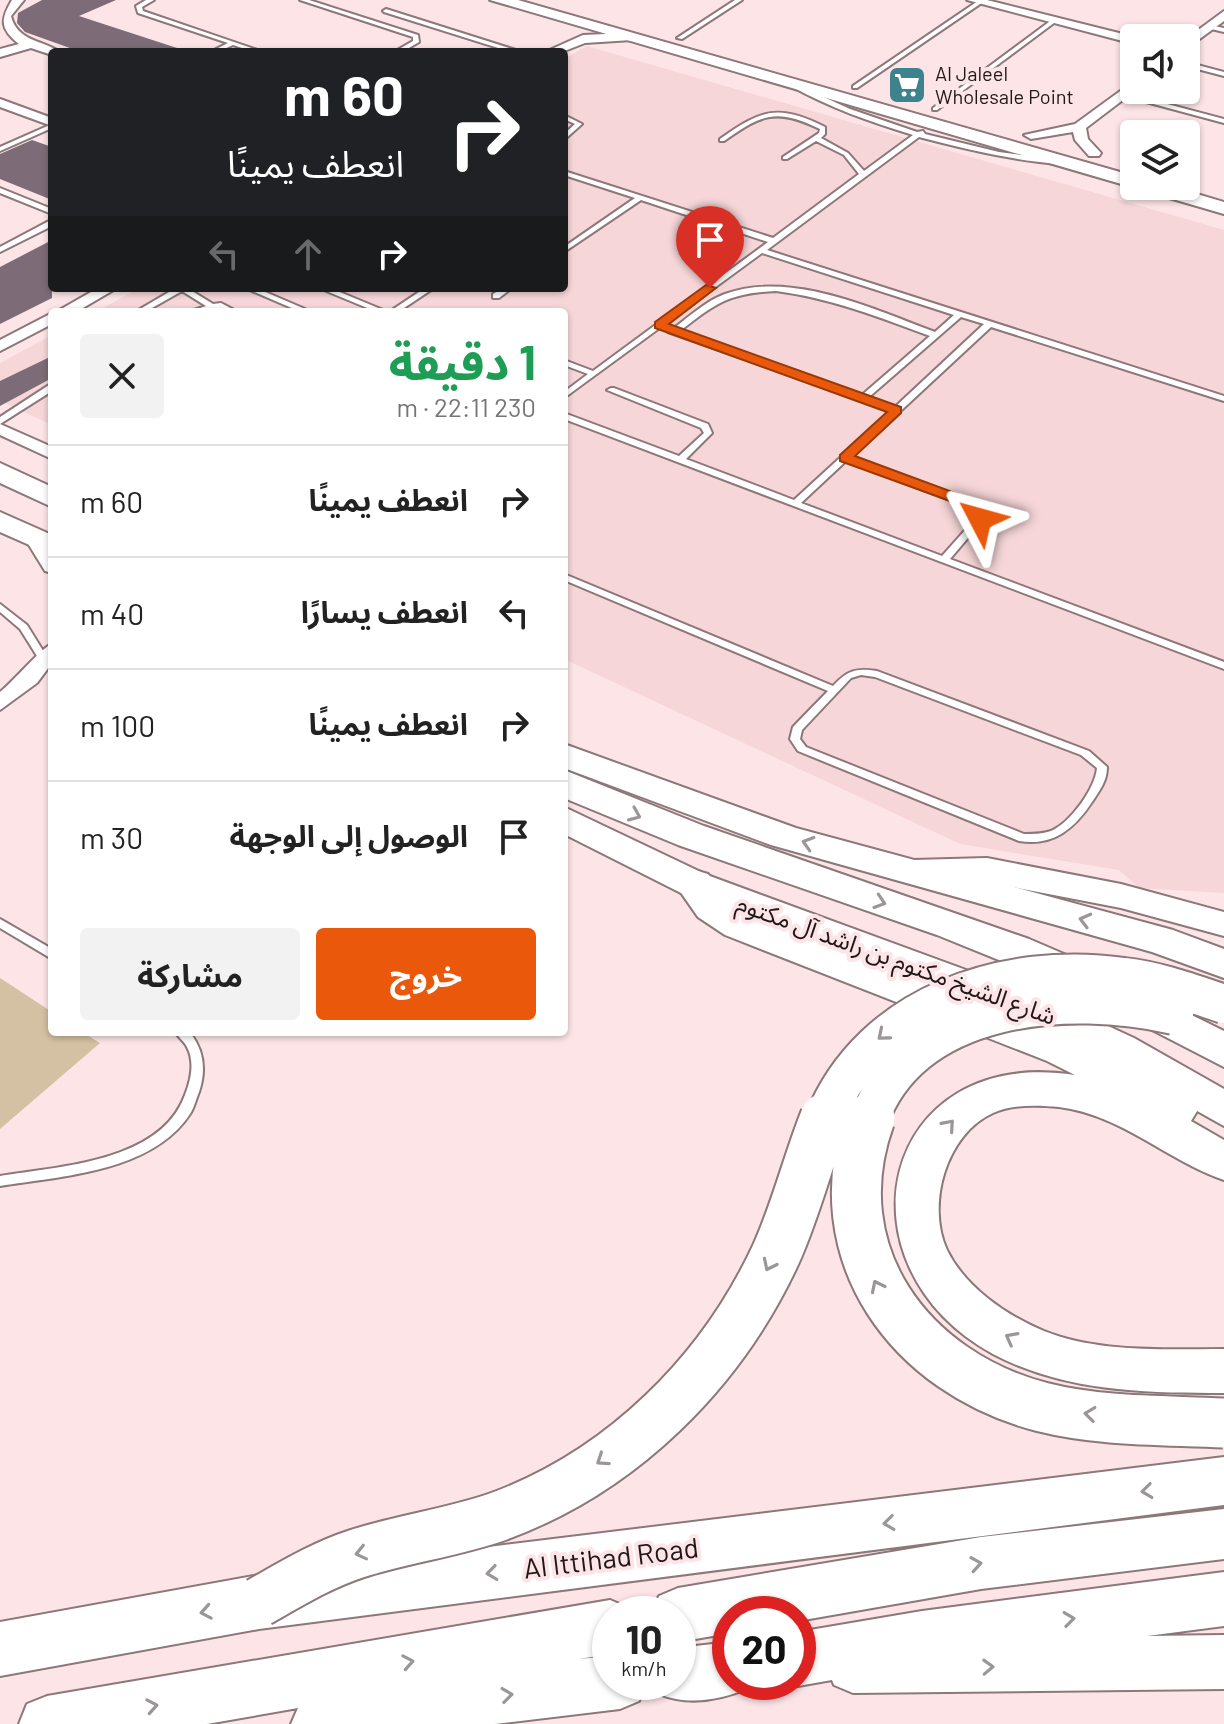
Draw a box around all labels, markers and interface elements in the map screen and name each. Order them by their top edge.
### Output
map controls [1120,24,1200,200]
button: sound [1120,24,1200,104]
text: 60 m [284,60,404,127]
place label: Al Jaleel Wholesale Point [935,61,1074,108]
supermarket icon: Al Jaleel Wholesale Point [886,64,928,106]
icon: right [432,80,536,184]
button: layers [1120,120,1200,200]
text: انعطف يمينًا [227,141,404,184]
pin [676,206,744,288]
icon: arrive [688,218,732,262]
icon: left [202,232,246,276]
icon: ahead [286,232,330,276]
icon: right [370,232,414,276]
text: 1 دقيقة [389,332,536,390]
button: close [80,334,164,418]
text: 230 m · 22:11 [397,391,536,422]
position arrow [938,477,1022,561]
icon: right [492,479,536,523]
text: انعطف يمينًا [309,481,468,517]
text: 60 m [80,483,143,519]
icon: left [492,591,536,635]
text: انعطف يسارًا [301,593,468,629]
text: 40 m [80,595,144,631]
icon: right [492,703,536,747]
text: انعطف يمينًا [309,705,468,741]
text: 100 m [80,707,155,743]
one-way arrow [627,805,641,822]
icon: arrive [492,815,536,859]
text: الوصول إلى الوجهة [229,817,468,853]
text: 30 m [80,819,143,855]
one-way arrow [801,836,815,852]
street label: شارع الشيخ مكتوم بن راشد آل مكتوم [731,887,1060,1035]
one-way arrow [873,892,887,908]
one-way arrow [1078,913,1092,930]
button: مشاركة [80,928,300,1020]
button: خروج [316,928,536,1020]
one-way arrow [877,1026,892,1040]
one-way arrow [940,1119,954,1134]
one-way arrow [763,1257,779,1272]
one-way arrow [871,1279,887,1294]
one-way arrow [1005,1332,1019,1347]
one-way arrow [1083,1406,1097,1423]
one-way arrow [597,1451,611,1466]
one-way arrow [1140,1482,1153,1499]
one-way arrow [882,1515,895,1532]
street label: Al Ittihad Road [521,1529,700,1585]
one-way arrow [355,1544,369,1561]
one-way arrow [969,1556,982,1573]
one-way arrow [485,1564,499,1581]
speed limit sign: 20 [712,1596,816,1700]
one-way arrow [200,1602,213,1619]
one-way arrow [1062,1611,1076,1628]
text: 10 [626,1614,662,1662]
one-way arrow [401,1654,415,1671]
text: km/h [621,1656,667,1680]
one-way arrow [982,1658,995,1675]
one-way arrow [501,1687,514,1704]
one-way arrow [145,1698,159,1715]

